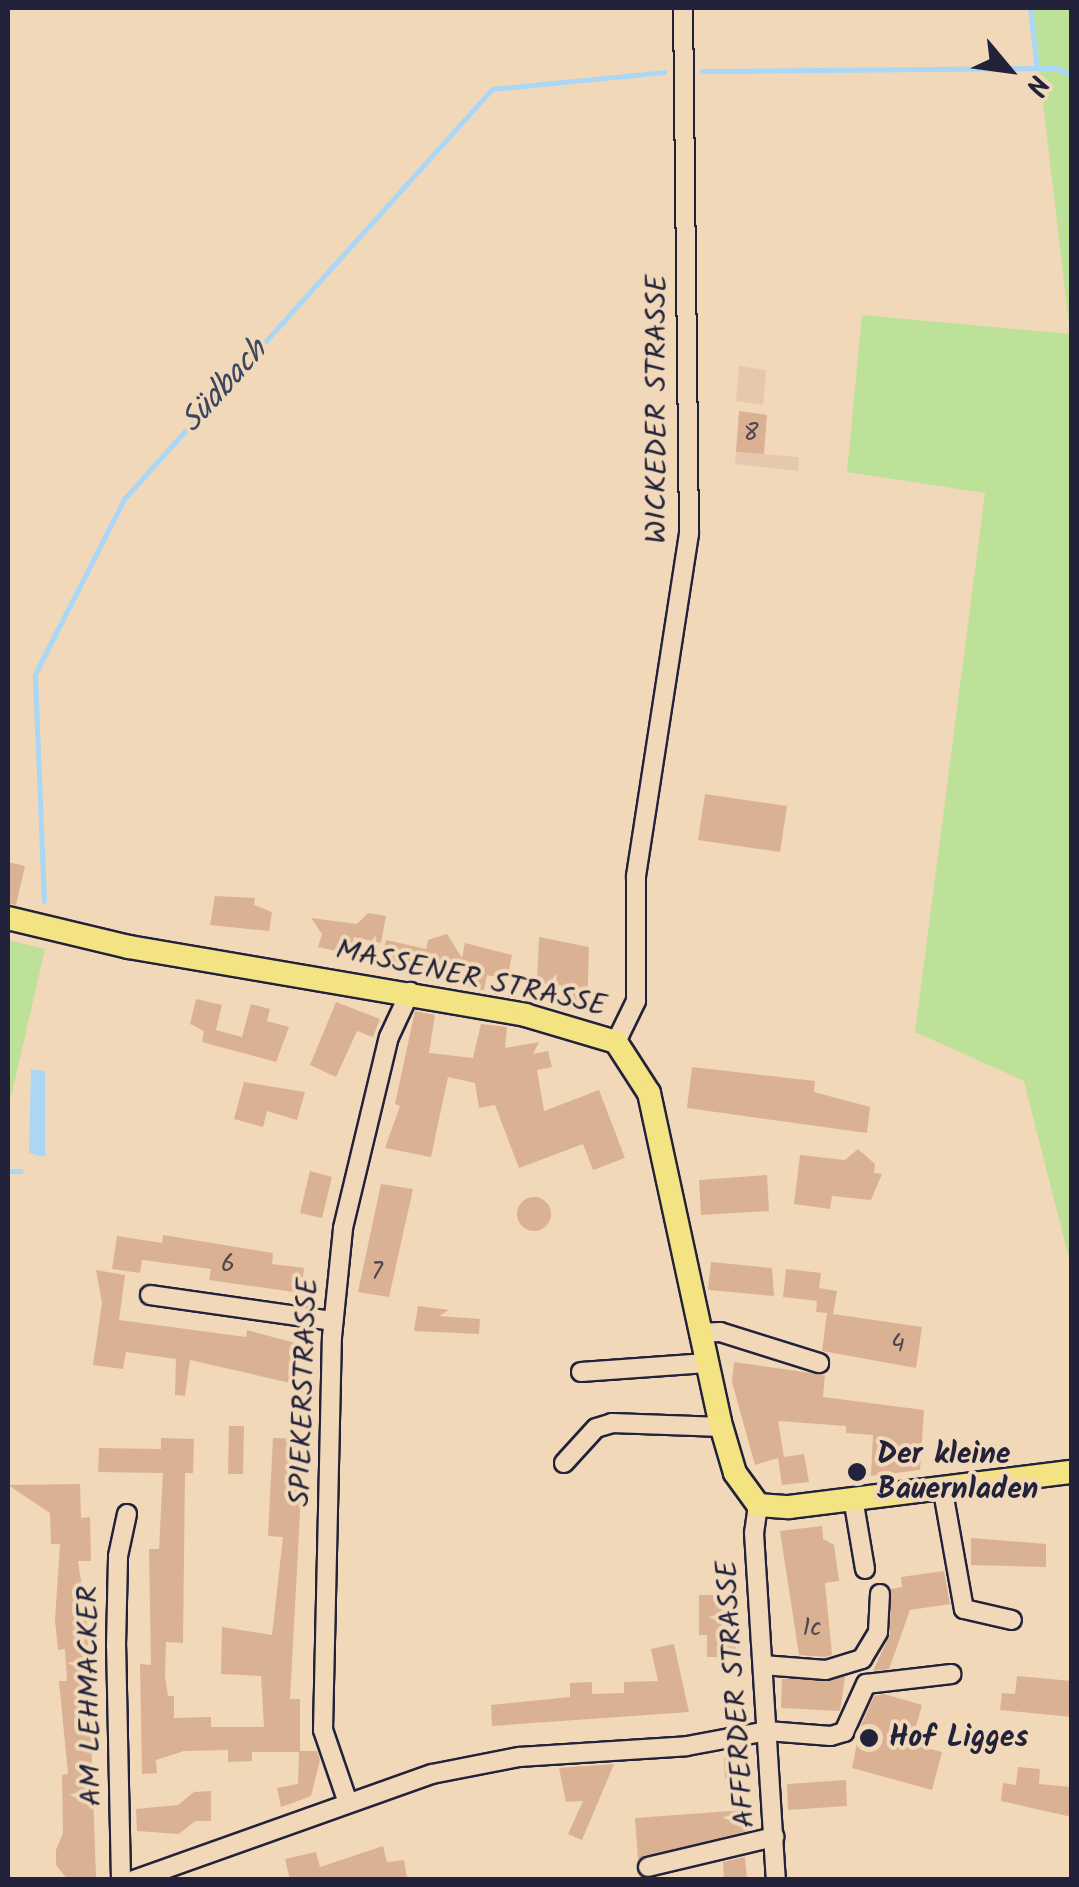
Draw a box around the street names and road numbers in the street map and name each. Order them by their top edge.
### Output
street label: WICKEDER STRASSE [640,274,676,544]
street label: MASSENER STRASSE [332,933,610,1025]
street label: SPIEKERSTRASSE [283,1277,327,1507]
street label: AFFERDER STRASSE [710,1559,764,1829]
street label: AM LEHMACKER [71,1585,111,1807]

